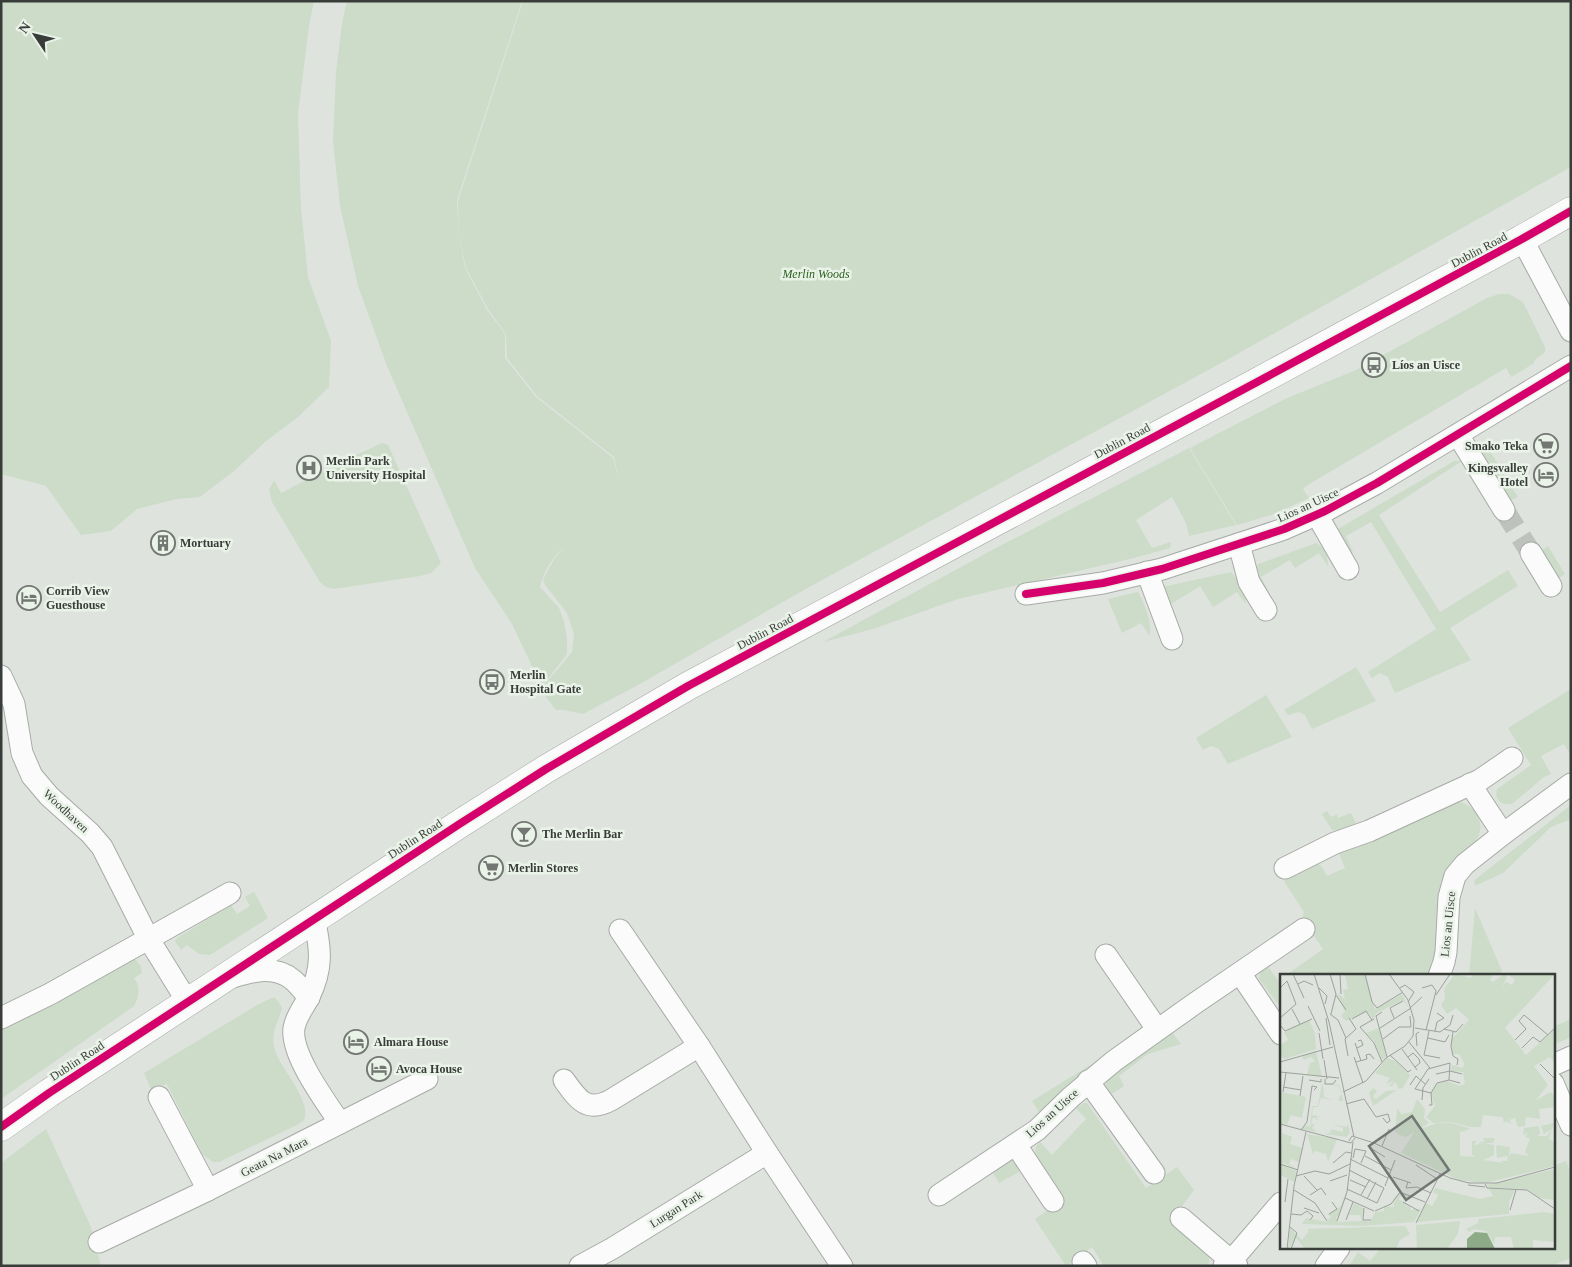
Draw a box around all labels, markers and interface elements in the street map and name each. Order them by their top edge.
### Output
north arrow [10,10,60,60]
text: N [16,19,34,36]
street label: Dublin Road [1448,229,1510,271]
park label: Merlin Woods [781,267,850,281]
bus stop icon: Líos an Uisce [1361,352,1387,378]
place label: Líos an Uisce [1392,358,1461,372]
street label: Dublin Road [1091,420,1153,462]
supermarket icon: Smako Teka [1533,433,1559,459]
place label: Smako Teka [1465,439,1528,453]
place label: Merlin Park University Hospital [326,454,426,482]
hospital icon: Merlin Park University Hospital [296,455,322,481]
place label: Kingsvalley Hotel [1468,461,1529,489]
hotel icon: Kingsvalley Hotel [1533,462,1559,488]
street label: Lios an Uisce [1275,485,1341,525]
building icon: Mortuary [150,530,176,556]
place label: Mortuary [180,536,231,550]
place label: Corrib View Guesthouse [46,584,110,612]
hotel icon: Corrib View Guesthouse [16,585,42,611]
street label: Dublin Road [734,611,796,653]
place label: Merlin Hospital Gate [510,668,582,696]
bus stop icon: Merlin Hospital Gate [479,669,505,695]
street label: Woodhaven [40,786,92,836]
street label: Dublin Road [385,816,445,862]
bar icon: The Merlin Bar [511,821,537,847]
place label: The Merlin Bar [542,827,623,841]
supermarket icon: Merlin Stores [478,855,504,881]
place label: Merlin Stores [508,861,578,875]
street label: Lios an Uisce [1438,890,1458,958]
inset map [1280,974,1554,1250]
hotel icon: Almara House [343,1029,369,1055]
place label: Almara House [374,1035,449,1049]
street label: Dublin Road [47,1038,107,1084]
hotel icon: Avoca House [366,1056,392,1082]
place label: Avoca House [396,1062,463,1076]
street label: Lios an Uisce [1023,1086,1081,1140]
street label: Geata Na Mara [238,1134,310,1180]
street label: Lurgan Park [647,1187,705,1231]

